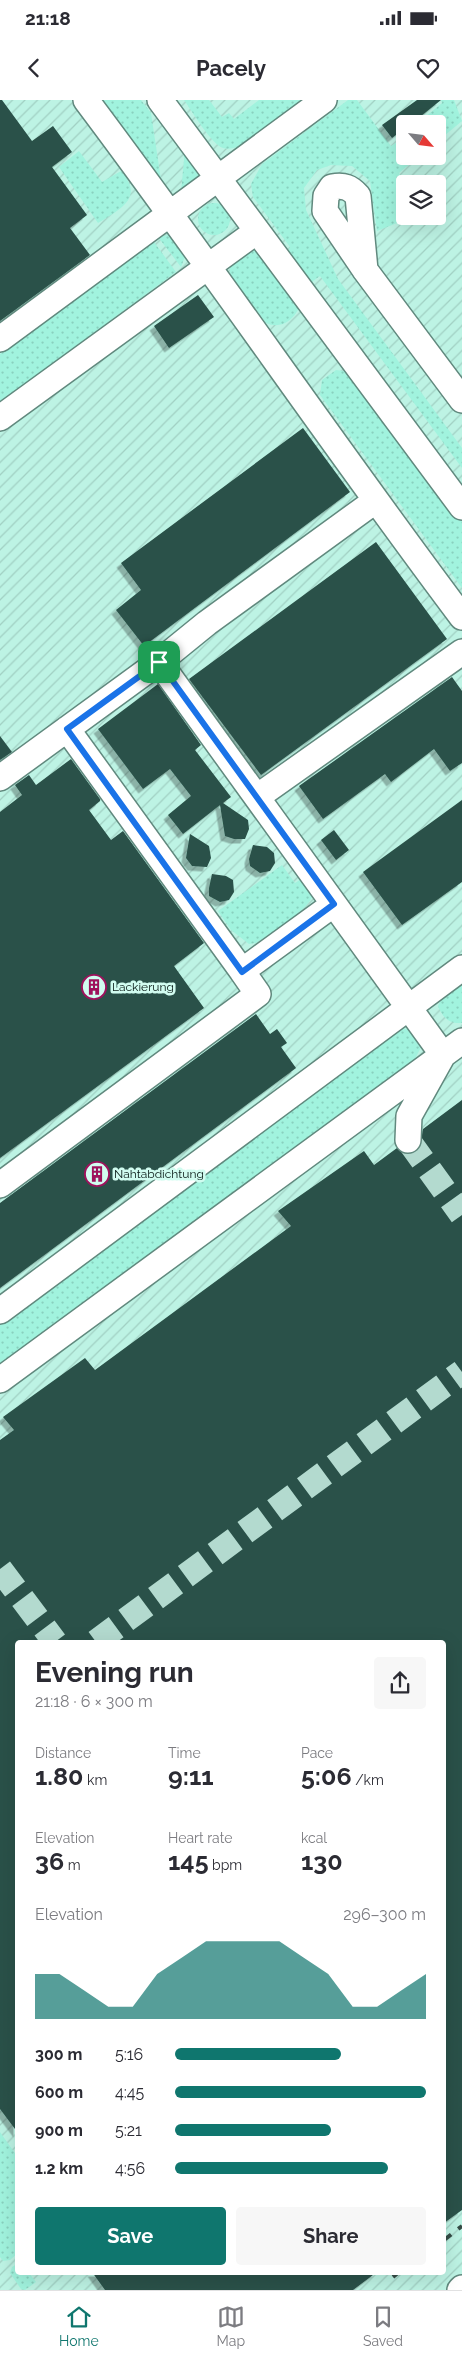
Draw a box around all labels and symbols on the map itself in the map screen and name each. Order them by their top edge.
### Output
north arrow [396,115,446,165]
pin [138,641,180,683]
building icon: Lackierung [81,974,107,1000]
place label: Lackierung [112,980,174,994]
building icon: Nahtabdichtung [84,1161,110,1187]
place label: Nahtabdichtung [114,1167,204,1181]

